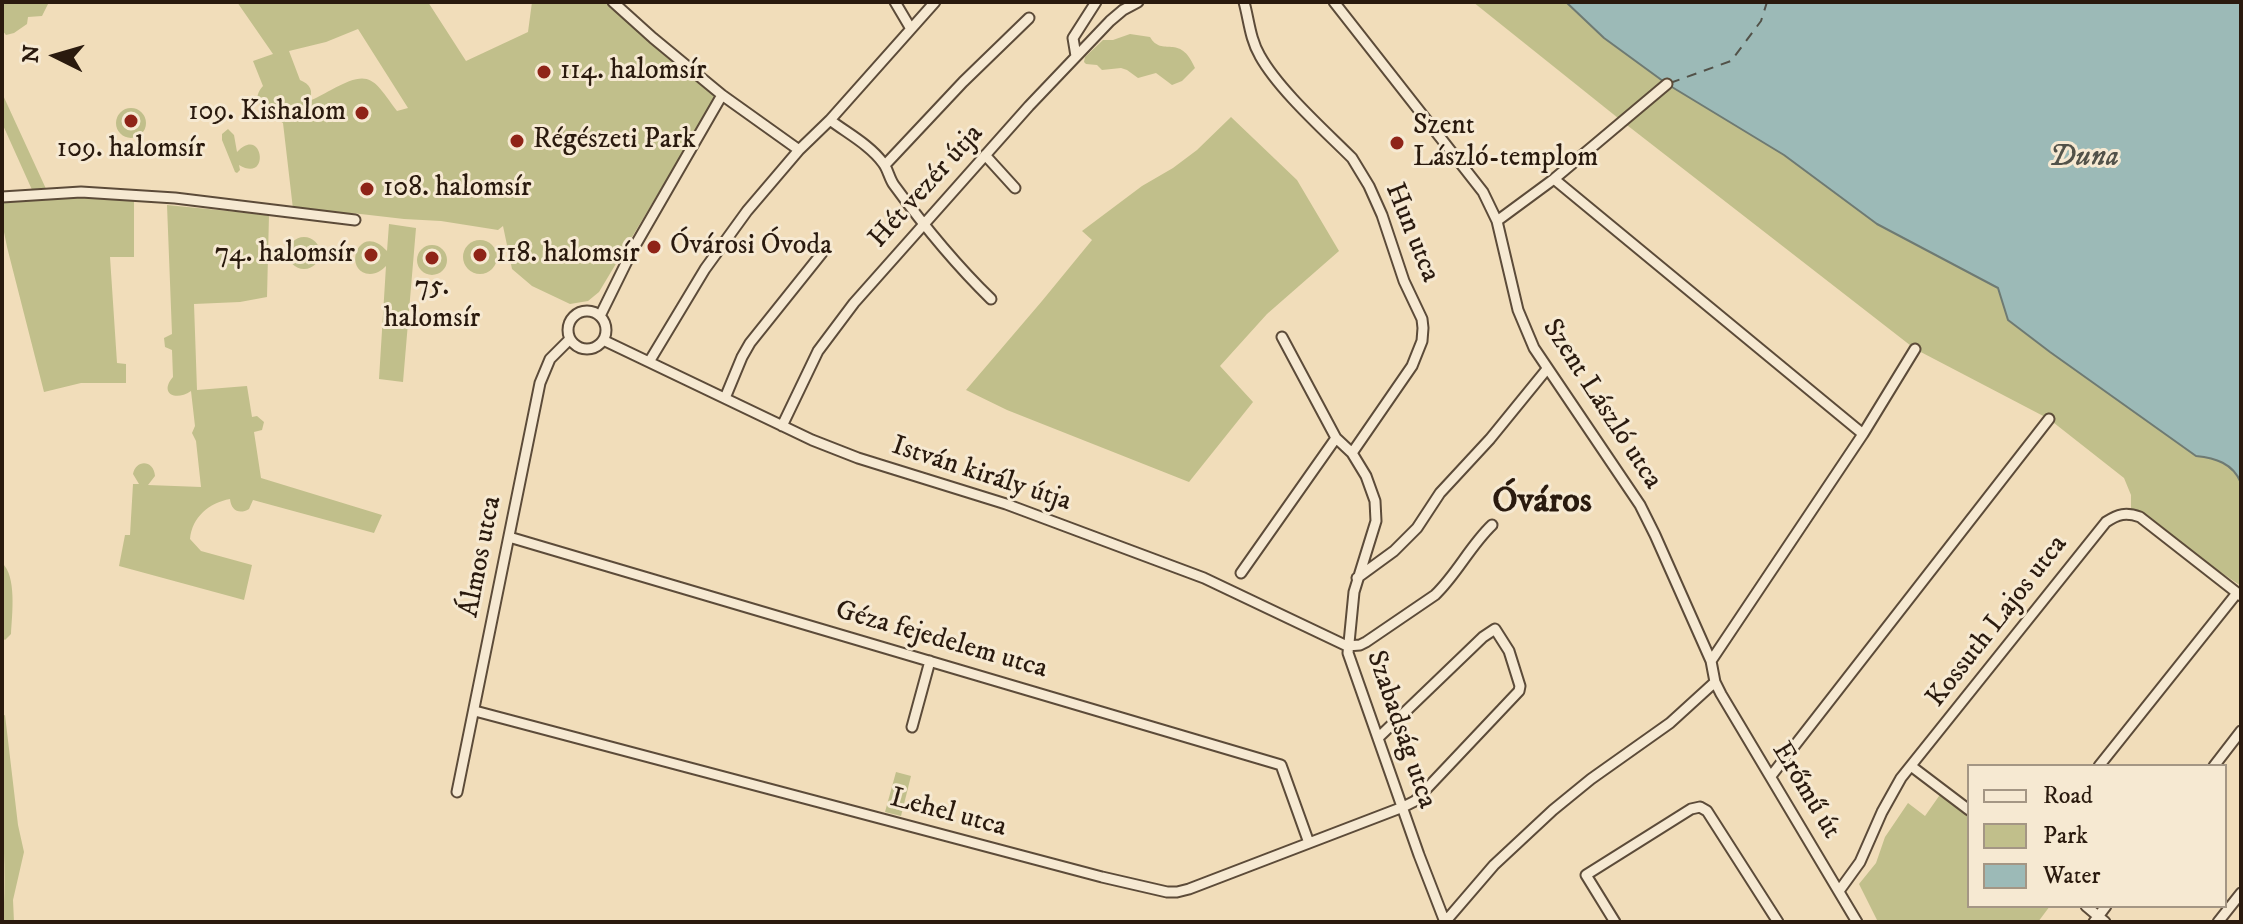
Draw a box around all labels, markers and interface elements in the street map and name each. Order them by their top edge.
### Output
north arrow [16,16,96,96]
text: N [17,44,46,64]
place label: 114. halomsír [560,55,707,89]
marker: 114. halomsír [535,63,553,81]
place label: 109. Kishalom [188,96,346,130]
marker: 109. Kishalom [353,104,371,122]
place label: Szent László-templom [1413,110,1598,176]
marker: 109. halomsír [122,112,140,130]
street label: Hét vezér útja [863,118,991,256]
place label: Régészeti Park [533,124,696,158]
marker: Régészeti Park [508,132,526,150]
place label: 109. halomsír [57,133,205,167]
marker: Szent László-templom [1388,134,1406,152]
water label: Duna [2049,141,2119,177]
place label: 108. halomsír [383,172,531,206]
street label: Hun utca [1376,179,1446,287]
marker: 108. halomsír [358,180,376,198]
place label: Óvárosi Óvoda [670,230,832,264]
place label: 74. halomsír [215,238,355,272]
place label: 118. halomsír [496,238,640,272]
marker: Óvárosi Óvoda [645,238,663,256]
marker: 74. halomsír [362,246,380,264]
marker: 118. halomsír [471,246,489,264]
marker: 75. halomsír [423,249,441,267]
place label: 75. halomsír [384,271,480,337]
street label: Szent László utca [1534,314,1668,496]
street label: István király útja [887,430,1075,520]
district label: Óváros [1492,482,1592,526]
street label: Álmos utca [454,494,510,620]
street label: Kossuth Lajos utca [1920,529,2076,715]
street label: Géza fejedelem utca [831,595,1051,687]
street label: Szabadság utca [1357,647,1443,813]
street label: Erőmű út [1763,737,1847,845]
legend [1967,764,2227,908]
text: Road [2043,781,2093,811]
street label: Lehel utca [886,782,1010,846]
text: Park [2043,821,2088,851]
text: Water [2043,861,2100,891]

